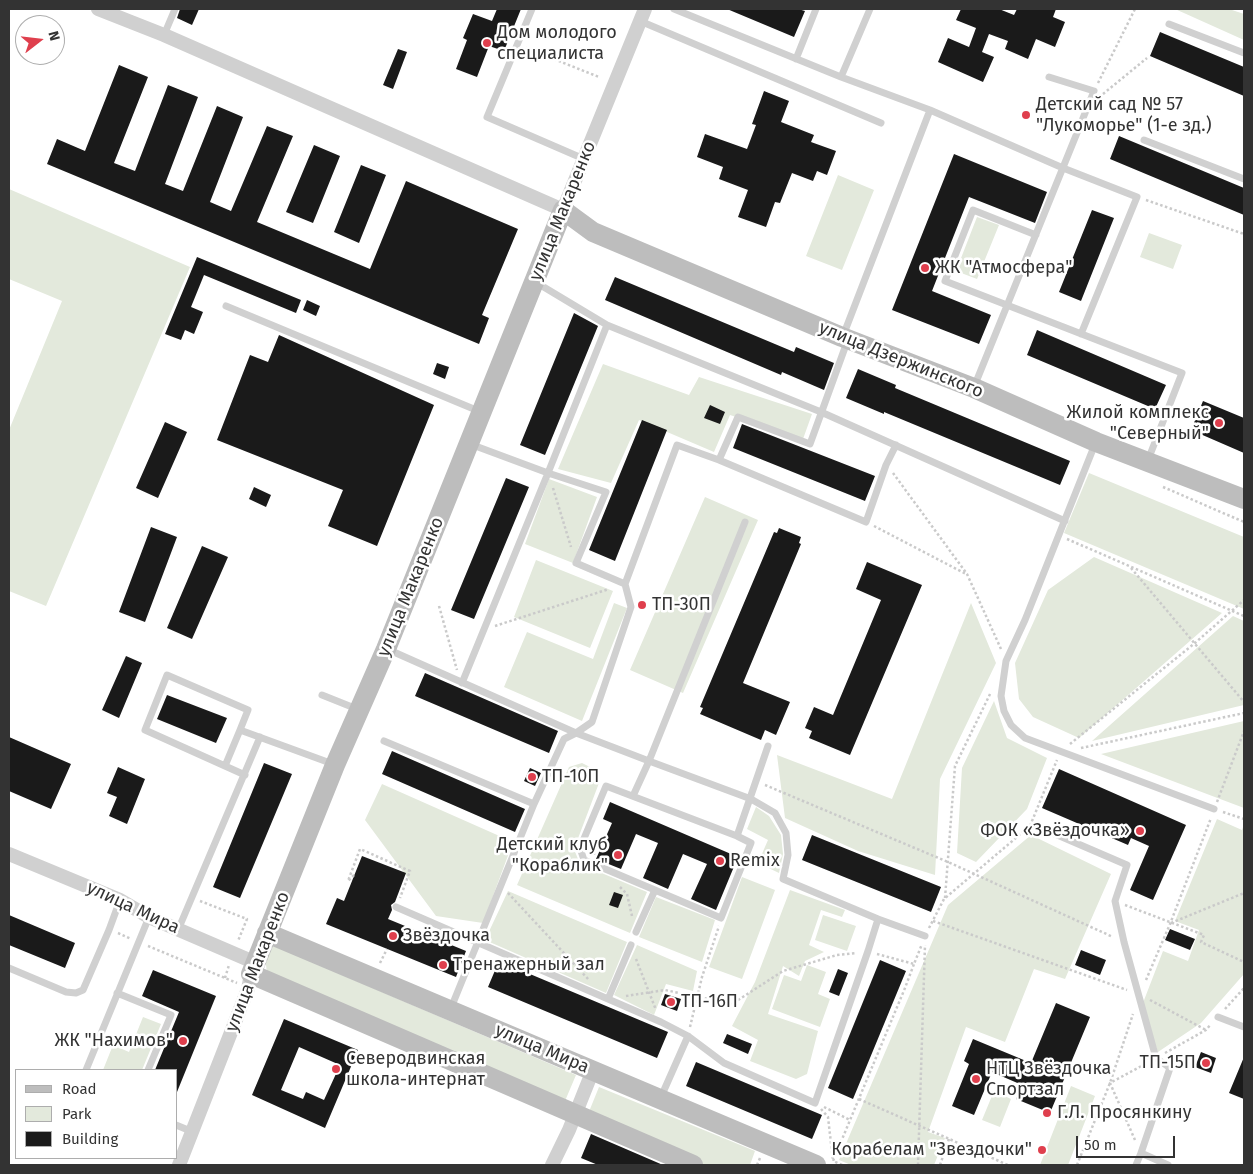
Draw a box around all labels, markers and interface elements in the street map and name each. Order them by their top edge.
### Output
north arrow [15,15,65,65]
place label: Дом молодого специалиста [497,22,617,64]
text: N [44,29,63,43]
marker: Дом молодого специалиста [481,37,493,49]
place label: Детский сад № 57 "Лукоморье" (1-е зд.) [1036,94,1211,136]
marker: Детский сад № 57 "Лукоморье" (1-е зд.) [1020,109,1032,121]
street label: улица Макаренко [525,138,601,284]
place label: ЖК "Атмосфера" [935,257,1072,279]
marker: ЖК "Атмосфера" [919,262,931,274]
street label: улица Дзержинского [816,317,986,403]
place label: Жилой комплекс "Северный" [1067,402,1209,444]
marker: Жилой комплекс "Северный" [1213,417,1225,429]
street label: улица Макаренко [373,514,449,660]
place label: ТП-30П [652,594,711,616]
marker: ТП-30П [636,599,648,611]
place label: ТП-10П [542,766,599,788]
marker: ТП-10П [526,771,538,783]
place label: ФОК «Звёздочка» [980,820,1130,842]
marker: ФОК «Звёздочка» [1134,825,1146,837]
place label: Детский клуб "Кораблик" [497,834,608,876]
marker: Детский клуб "Кораблик" [612,849,624,861]
place label: Remix [730,850,780,872]
marker: Remix [714,855,726,867]
street label: улица Мира [83,877,183,939]
street label: улица Макаренко [221,889,295,1035]
place label: Звёздочка [403,925,490,947]
marker: Звёздочка [387,930,399,942]
place label: Тренажерный зал [453,954,605,976]
marker: Тренажерный зал [437,959,449,971]
place label: ТП-16П [681,991,738,1013]
marker: ТП-16П [665,996,677,1008]
street label: улица Мира [492,1020,592,1078]
place label: ЖК "Нахимов" [54,1030,173,1052]
marker: ЖК "Нахимов" [177,1035,189,1047]
place label: Северодвинская школа-интернат [346,1048,485,1090]
place label: ТП-15П [1140,1052,1196,1074]
marker: ТП-15П [1200,1057,1212,1069]
place label: НТЦ Звёздочка Спортзал [986,1058,1111,1100]
marker: Северодвинская школа-интернат [330,1063,342,1075]
legend [15,1069,178,1159]
marker: НТЦ Звёздочка Спортзал [970,1073,982,1085]
text: Road [62,1080,97,1098]
place label: Г.Л. Просянкину [1057,1102,1192,1124]
text: Park [62,1105,92,1123]
marker: Г.Л. Просянкину [1041,1107,1053,1119]
scale bar [1078,1126,1177,1158]
text: Building [62,1130,118,1148]
text: 50 m [1084,1136,1117,1154]
place label: Корабелам "Звездочки" [831,1139,1032,1161]
marker: Корабелам "Звездочки" [1036,1144,1048,1156]

